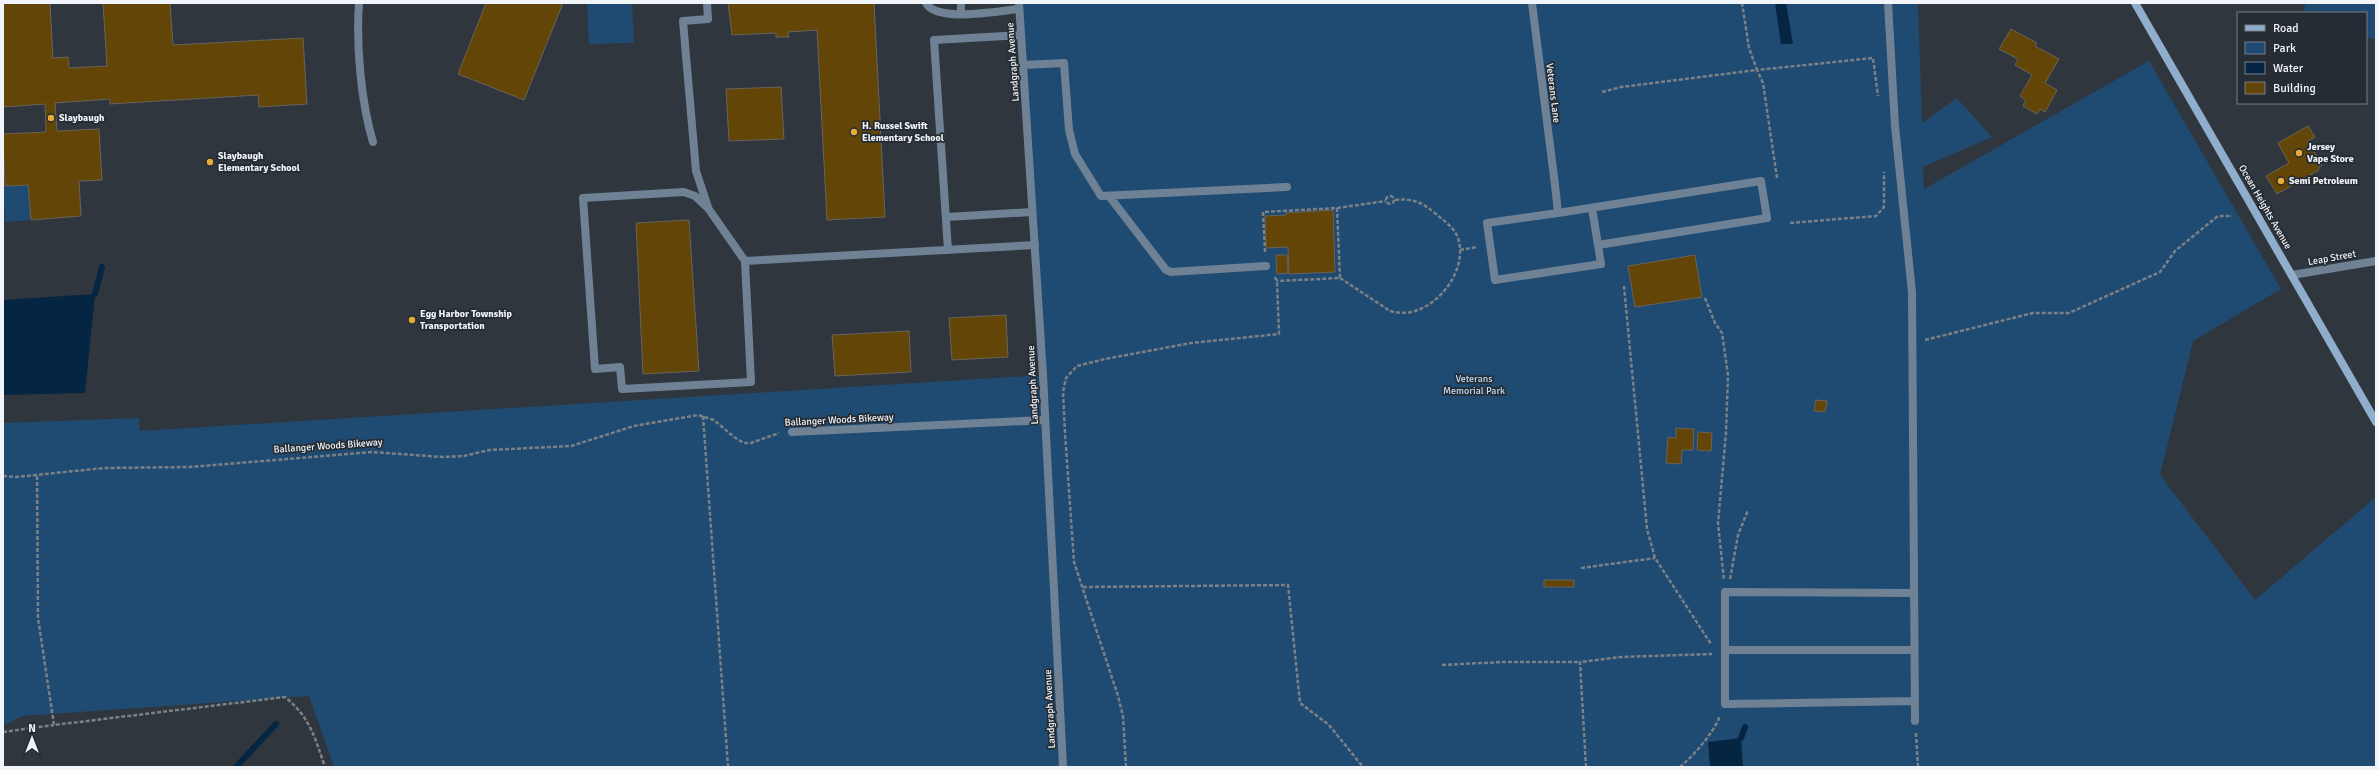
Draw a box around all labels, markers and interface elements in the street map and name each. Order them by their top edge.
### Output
legend [2237,12,2367,104]
text: Road [2273,21,2299,36]
street label: Landgraph Avenue [1004,22,1022,102]
text: Park [2273,41,2296,56]
text: Water [2273,61,2304,76]
street label: Veterans Lane [1543,62,1563,124]
text: Building [2273,81,2316,96]
place label: Slaybaugh [59,112,105,124]
marker: Slaybaugh [46,113,56,123]
place label: H. Russel Swift Elementary School [862,120,944,144]
marker: H. Russel Swift Elementary School [849,127,859,137]
place label: Jersey Vape Store [2307,141,2354,165]
marker: Jersey Vape Store [2294,148,2304,158]
place label: Slaybaugh Elementary School [218,150,300,174]
marker: Slaybaugh Elementary School [205,157,215,167]
street label: Ocean Heights Avenue [2236,163,2294,251]
place label: Semi Petroleum [2289,175,2358,187]
marker: Semi Petroleum [2276,176,2286,186]
street label: Leap Street [2307,248,2357,268]
place label: Egg Harbor Township Transportation [420,308,513,332]
marker: Egg Harbor Township Transportation [407,315,417,325]
street label: Landgraph Avenue [1025,345,1041,425]
park label: Veterans Memorial Park [1443,373,1505,397]
street label: Ballanger Woods Bikeway [784,411,894,429]
street label: Ballanger Woods Bikeway [273,436,383,456]
street label: Landgraph Avenue [1042,669,1058,749]
north arrow [12,718,52,758]
text: N [28,722,36,735]

